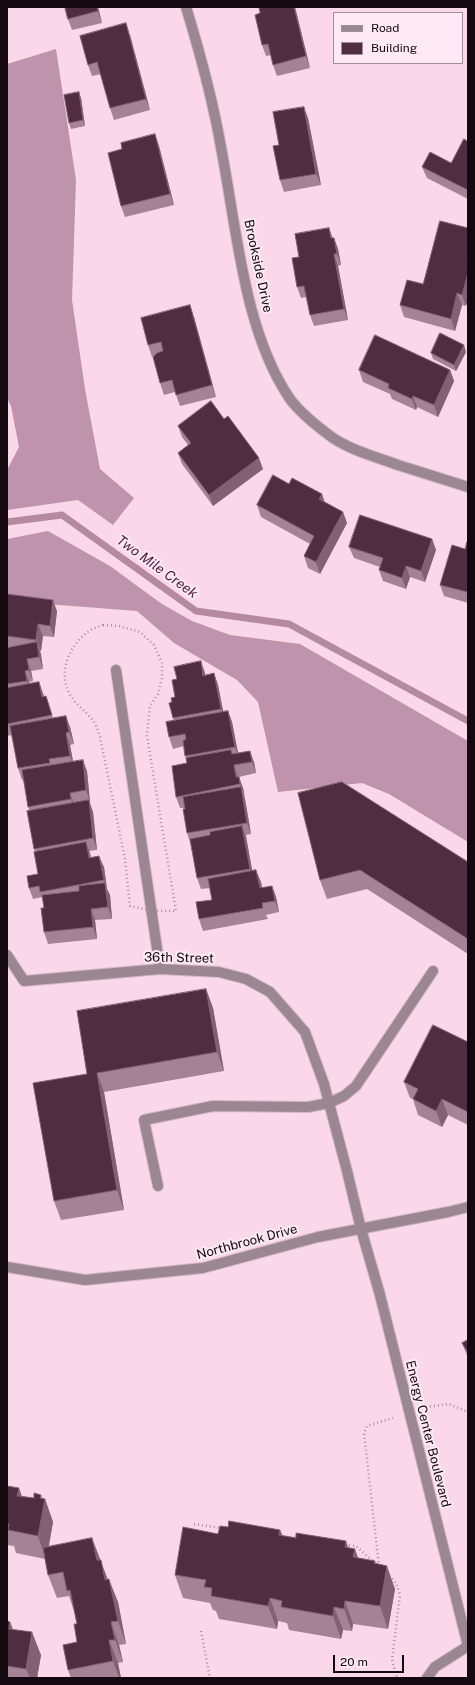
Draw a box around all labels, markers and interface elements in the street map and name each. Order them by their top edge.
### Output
legend [333,12,463,64]
text: Road [371,21,399,35]
text: Building [371,41,417,55]
street label: Brookside Drive [241,218,275,314]
water label: Two Mile Creek [113,532,201,602]
street label: 36th Street [144,950,214,966]
street label: Northbrook Drive [195,1221,299,1263]
street label: Energy Center Boulevard [402,1359,454,1509]
scale bar [335,1647,406,1673]
text: 20 m [340,1655,368,1669]

